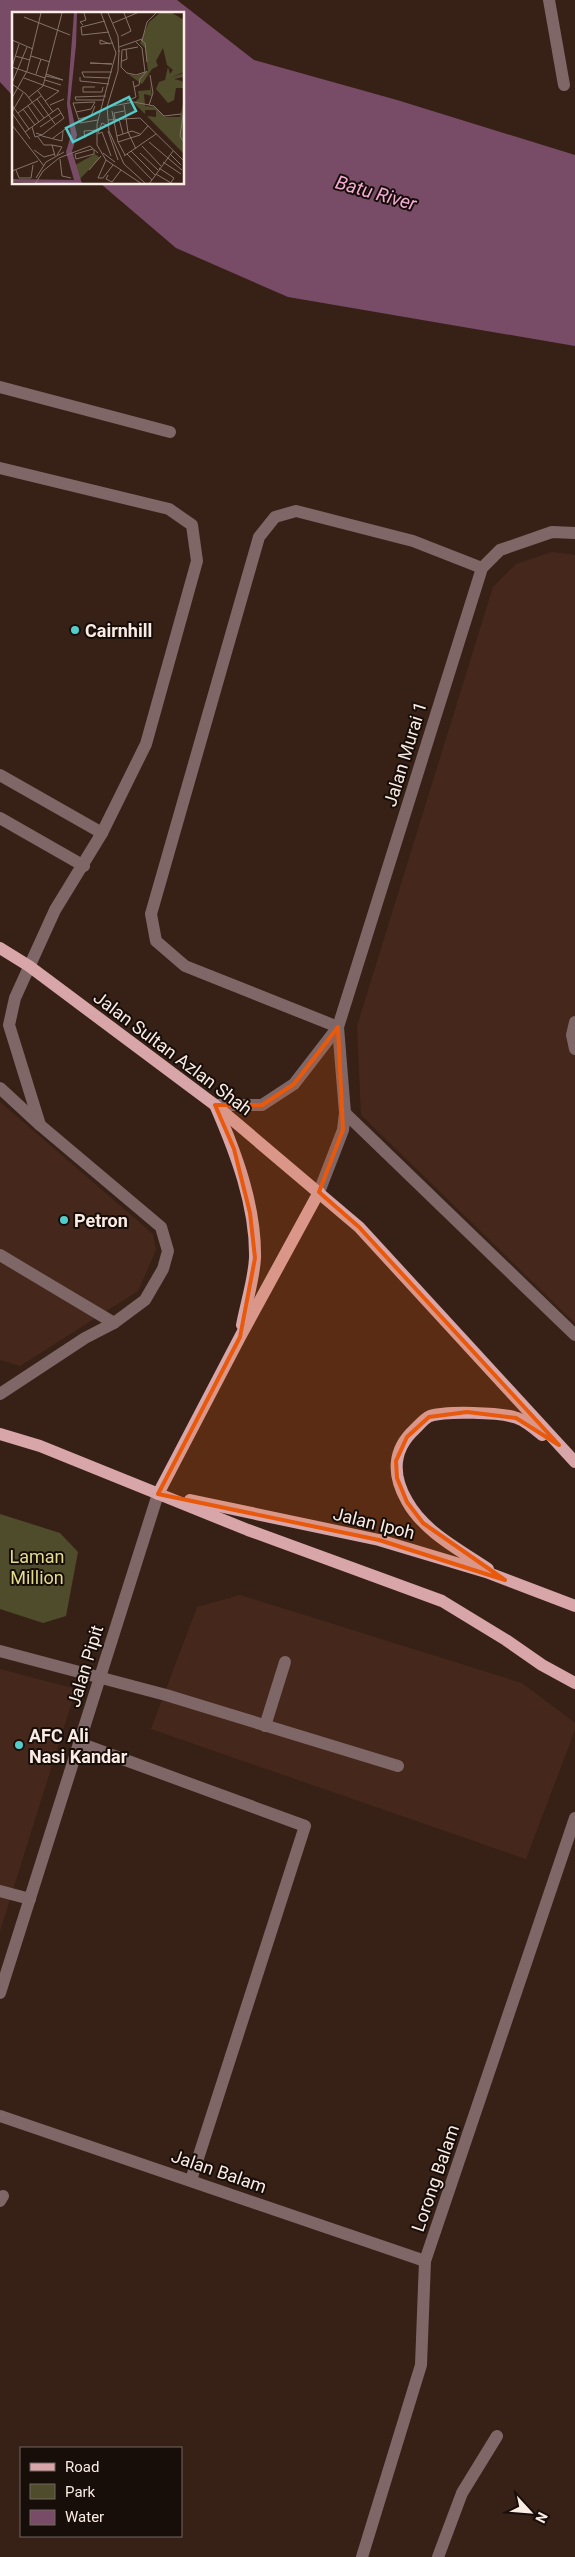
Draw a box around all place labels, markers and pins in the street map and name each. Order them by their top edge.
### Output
place label: Cairnhill [85,620,152,641]
marker: Cairnhill [69,624,81,636]
place label: Petron [74,1210,128,1231]
marker: Petron [58,1214,70,1226]
place label: AFC Ali Nasi Kandar [29,1725,128,1767]
marker: AFC Ali Nasi Kandar [13,1739,25,1751]

